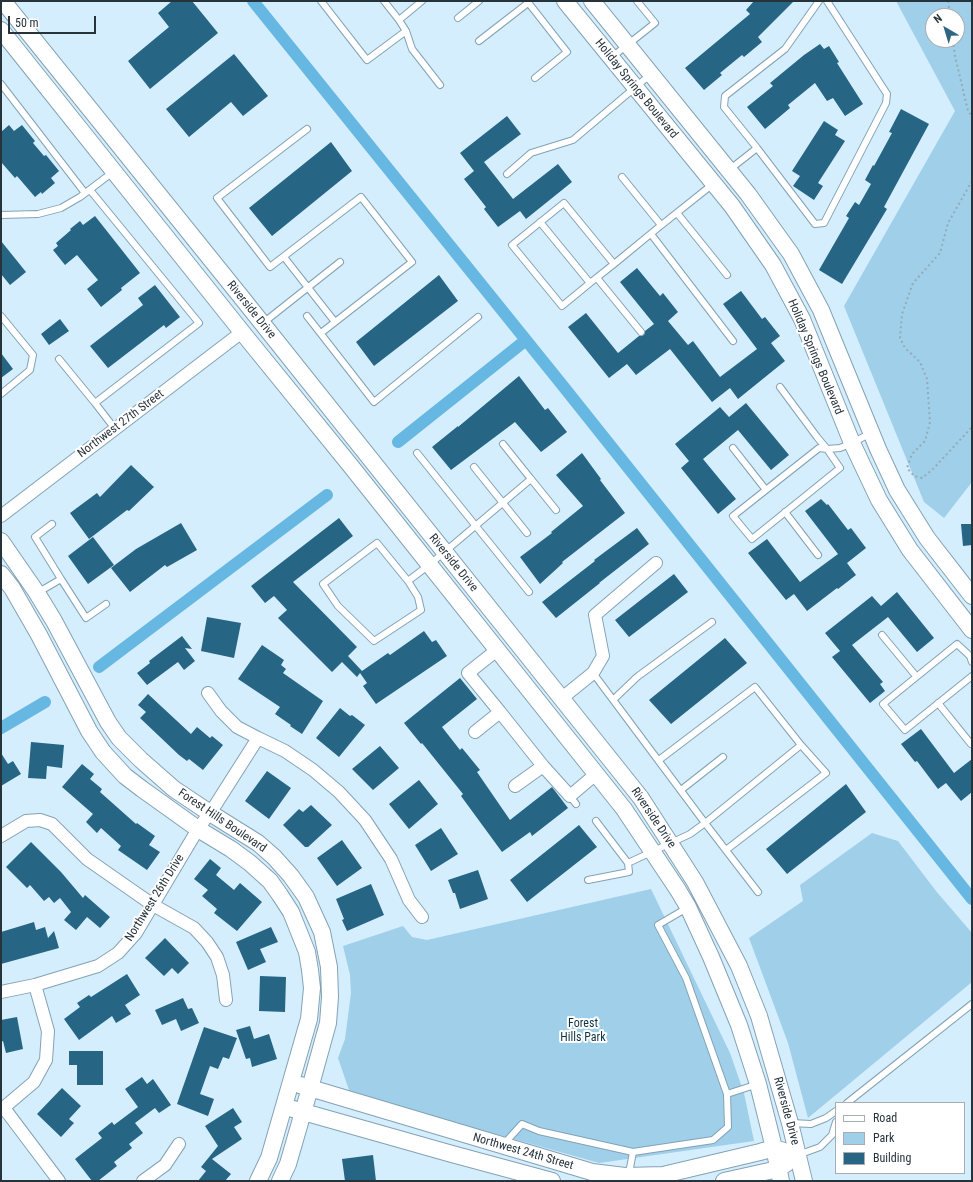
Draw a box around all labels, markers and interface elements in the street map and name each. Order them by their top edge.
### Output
scale bar [10,8,98,34]
north arrow [925,8,965,48]
text: N [931,12,945,26]
text: 50 m [15,16,39,30]
street label: Holiday Springs Boulevard [591,36,681,142]
street label: Riverside Drive [223,278,279,342]
street label: Holiday Springs Boulevard [784,297,846,417]
street label: Northwest 27th Street [75,387,167,461]
street label: Riverside Drive [425,531,481,595]
street label: Riverside Drive [627,785,679,851]
street label: Forest Hills Boulevard [175,786,269,856]
street label: Northwest 26th Drive [122,852,188,944]
park label: Forest Hills Park [560,1017,606,1045]
street label: Riverside Drive [770,1075,802,1147]
legend [835,1102,965,1174]
text: Road [873,1111,897,1125]
street label: Northwest 24th Street [471,1131,575,1173]
text: Park [873,1131,894,1145]
text: Building [873,1151,911,1165]

